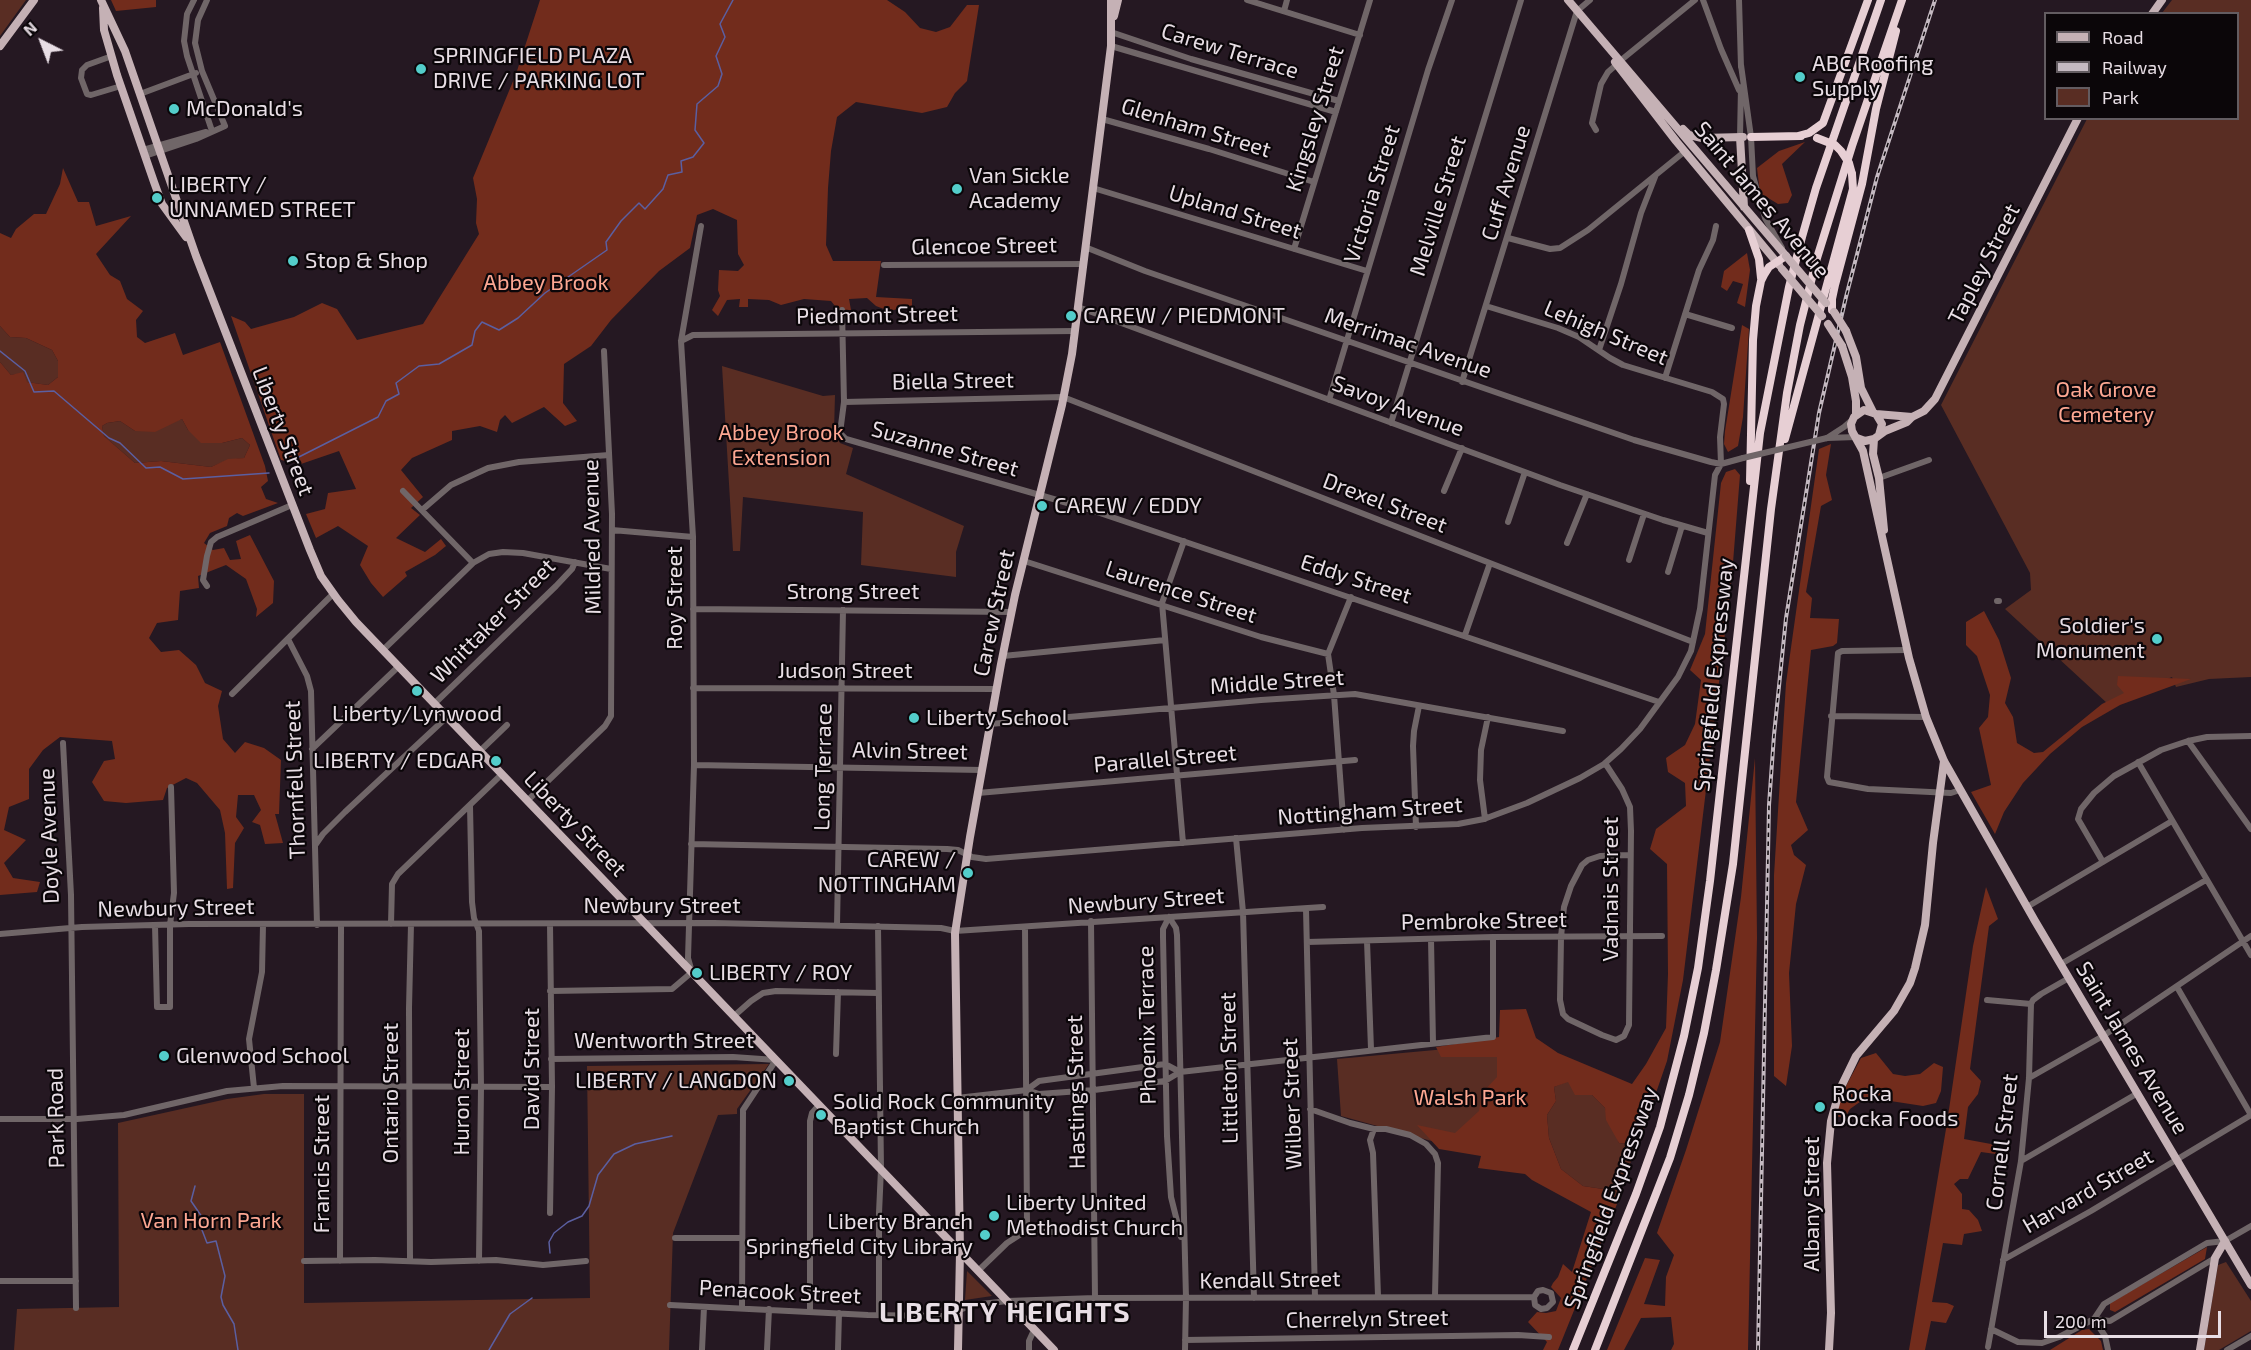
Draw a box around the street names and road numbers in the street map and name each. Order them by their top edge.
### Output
street label: Carew Terrace [1158,18,1302,84]
street label: Kingsley Street [1280,43,1350,195]
street label: Glenham Street [1118,93,1274,163]
street label: Saint James Avenue [1689,116,1835,284]
street label: Victoria Street [1338,122,1406,266]
street label: Cuff Avenue [1476,122,1536,244]
street label: Melville Street [1404,133,1472,279]
street label: Upland Street [1165,179,1305,245]
street label: Tapley Street [1942,199,2026,329]
street label: Glencoe Street [911,232,1057,260]
street label: Lehigh Street [1540,295,1672,371]
street label: Piedmont Street [796,300,958,330]
street label: Merrimac Avenue [1321,302,1495,384]
street label: Liberty Street [246,363,320,499]
street label: Biella Street [892,367,1014,395]
street label: Savoy Avenue [1328,370,1468,442]
street label: Suzanne Street [868,415,1022,483]
street label: Mildred Avenue [577,459,607,615]
street label: Drexel Street [1319,467,1451,539]
street label: Roy Street [662,546,688,650]
street label: Carew Street [968,547,1020,679]
street label: Eddy Street [1297,549,1415,609]
street label: Whittaker Street [425,553,561,689]
street label: Laurence Street [1102,555,1260,629]
street label: Springfield Expressway [1689,557,1739,793]
street label: Strong Street [787,579,919,605]
street label: Judson Street [777,658,913,684]
street label: Middle Street [1209,664,1345,700]
street label: Thornfell Street [279,700,311,860]
street label: Long Terrace [809,703,837,831]
street label: Alvin Street [852,737,968,765]
street label: Parallel Street [1092,740,1238,778]
street label: Liberty Street [518,766,632,882]
street label: Doyle Avenue [33,768,65,904]
street label: Nottingham Street [1277,791,1463,831]
street label: Vadnais Street [1598,816,1624,962]
street label: Newbury Street [1067,882,1225,920]
street label: Newbury Street [97,893,255,923]
street label: Newbury Street [583,893,741,919]
street label: Pembroke Street [1401,906,1567,936]
street label: Phoenix Terrace [1132,945,1162,1105]
street label: Saint James Avenue [2070,957,2194,1139]
street label: Littleton Street [1214,992,1244,1144]
street label: David Street [519,1008,545,1130]
street label: Hastings Street [1061,1015,1091,1169]
street label: Ontario Street [378,1023,404,1163]
street label: Huron Street [449,1028,475,1156]
street label: Wentworth Street [574,1028,754,1054]
street label: Wilber Street [1277,1038,1307,1170]
street label: Park Road [42,1067,70,1169]
street label: Cornell Street [1981,1072,2023,1212]
street label: Springfield Expressway [1558,1083,1664,1313]
street label: Francis Street [309,1095,335,1233]
street label: Albany Street [1799,1136,1825,1272]
street label: Harvard Street [2018,1143,2158,1239]
street label: Kendall Street [1199,1266,1341,1294]
street label: Penacook Street [698,1275,862,1309]
street label: Cherrelyn Street [1285,1304,1449,1334]

